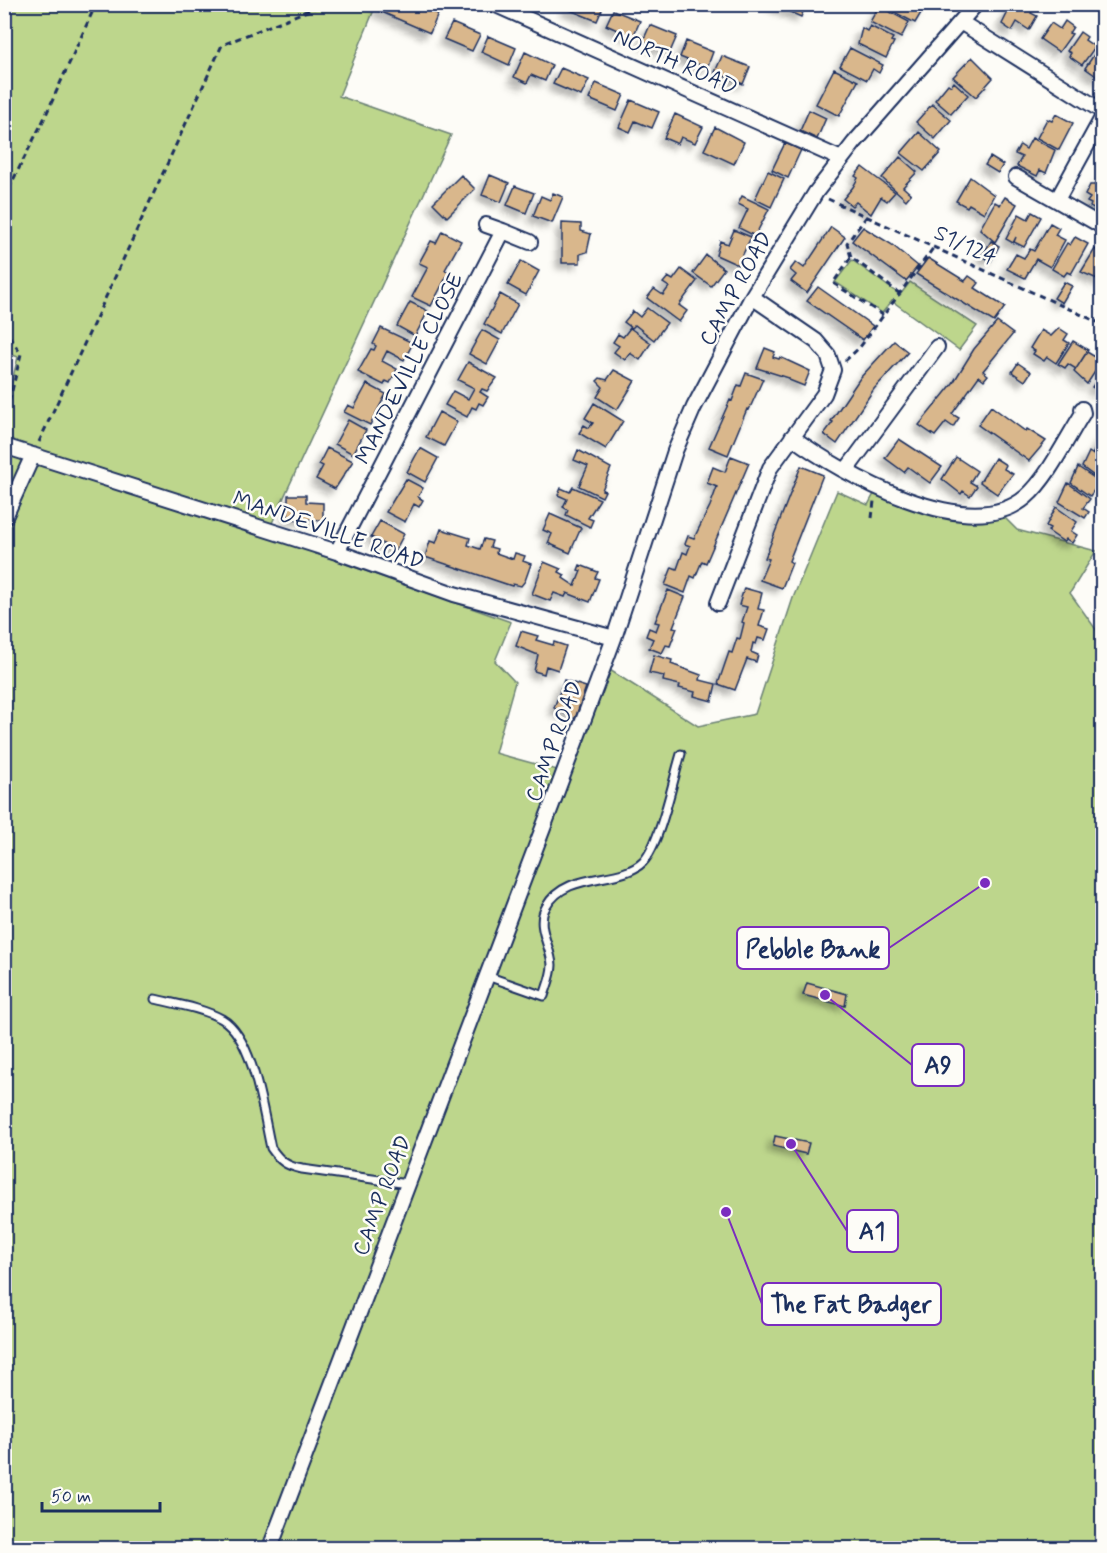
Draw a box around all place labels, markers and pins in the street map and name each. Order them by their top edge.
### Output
callout: Pebble Bank [737,927,889,969]
callout: A9 [912,1044,964,1086]
callout: A1 [847,1210,898,1252]
callout: The Fat Badger [762,1283,941,1325]

